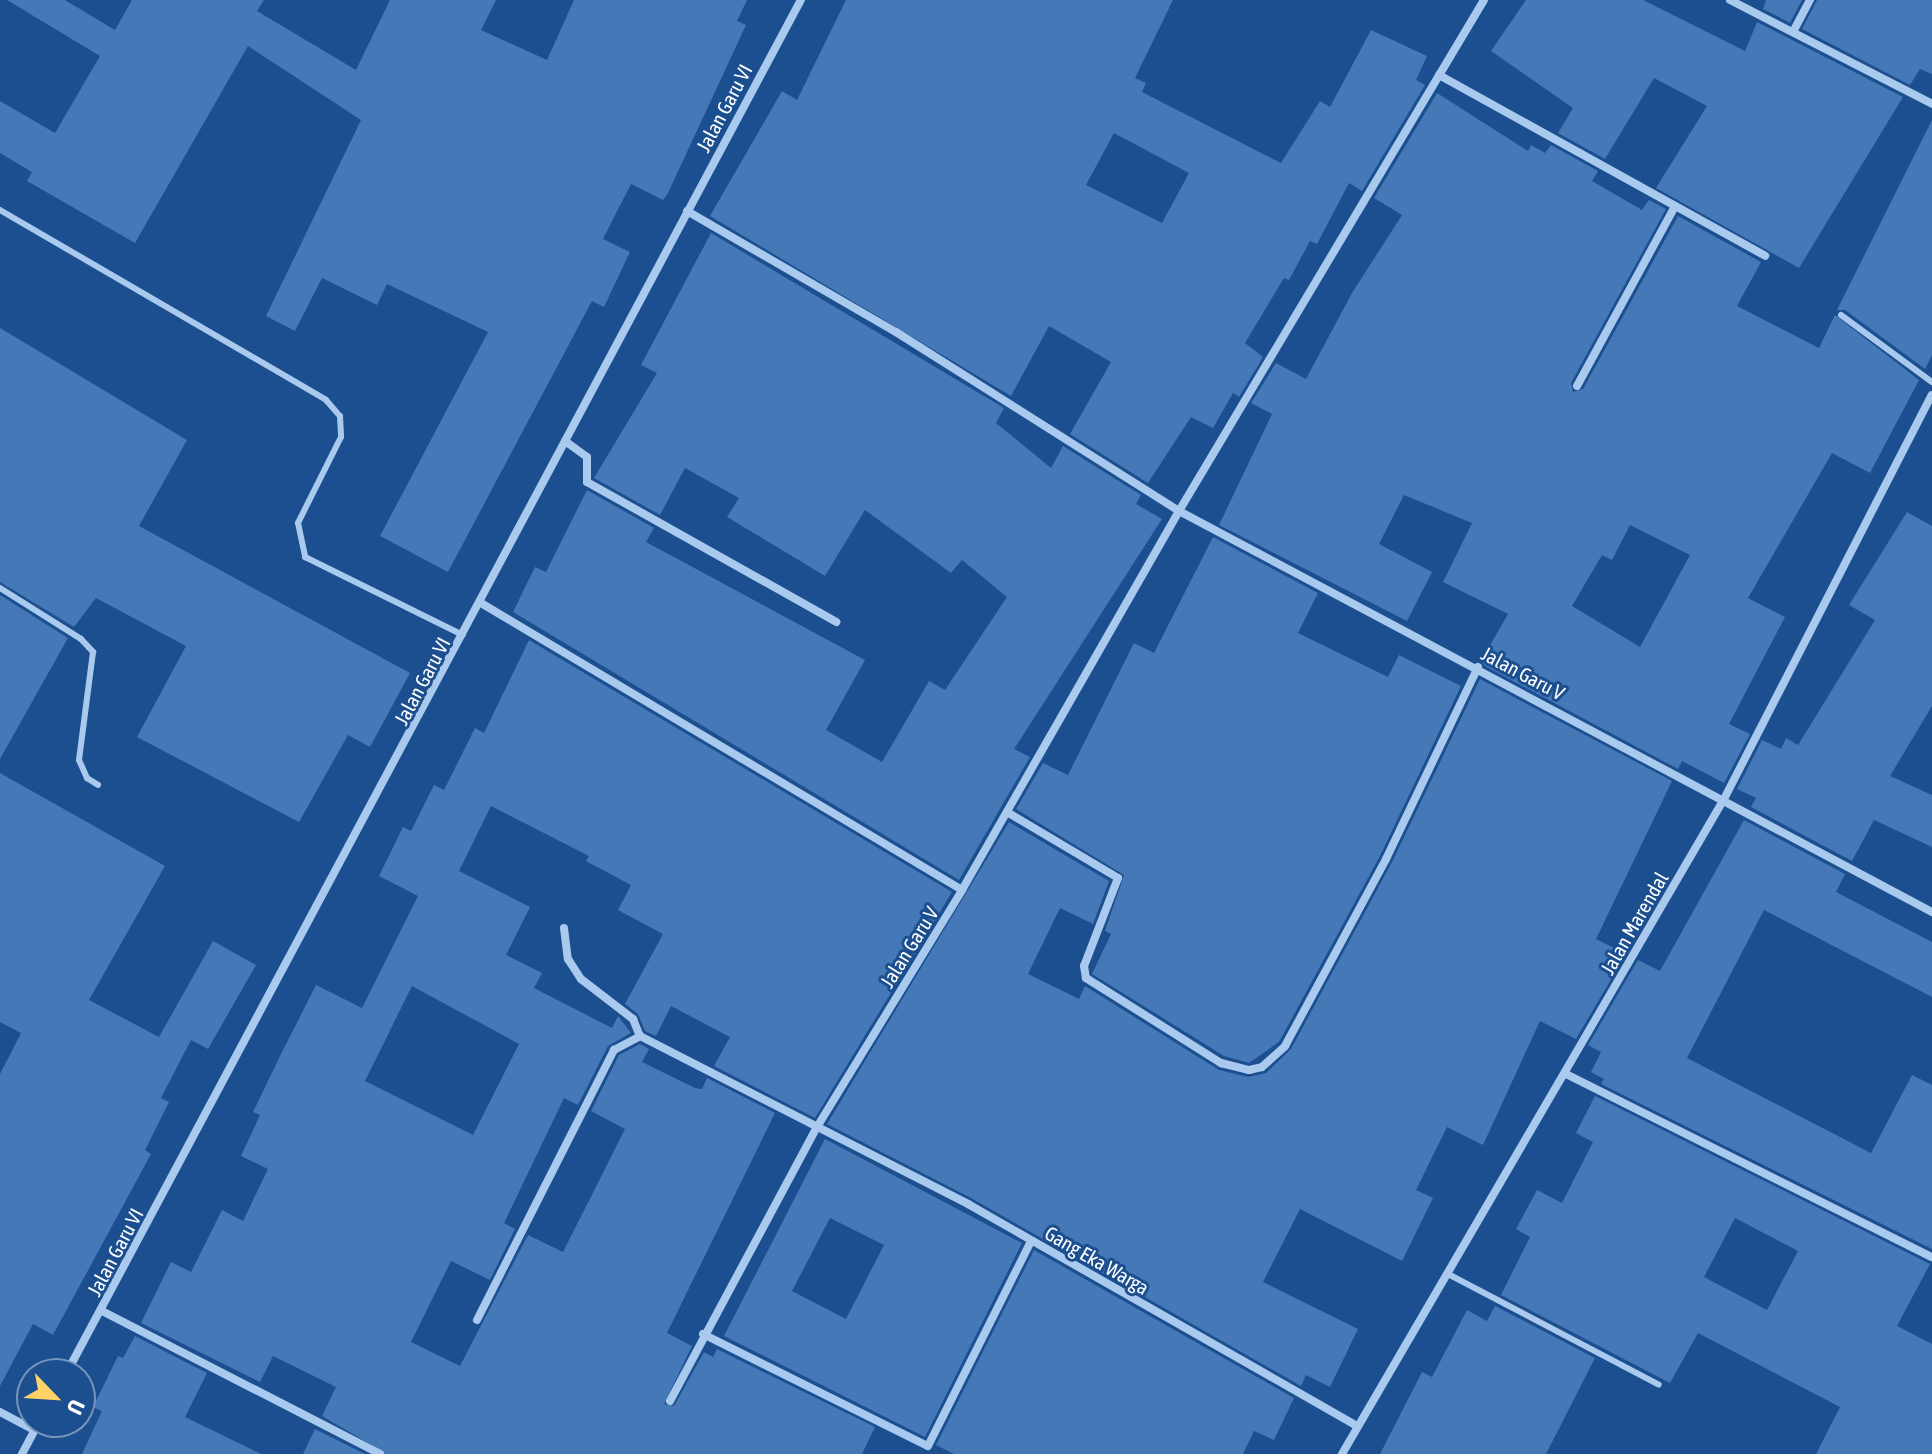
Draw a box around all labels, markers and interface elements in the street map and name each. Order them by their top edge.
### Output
street label: Jalan Garu VI [691,60,757,156]
street label: Jalan Garu VI [389,633,455,729]
street label: Jalan Garu V [1477,641,1569,705]
street label: Jalan Marendal [1595,868,1673,978]
street label: Jalan Garu V [875,902,943,992]
street label: Jalan Garu VI [82,1204,148,1300]
street label: Gang Eka Warga [1041,1221,1153,1299]
north arrow [16,1358,96,1438]
text: U [61,1396,90,1419]

